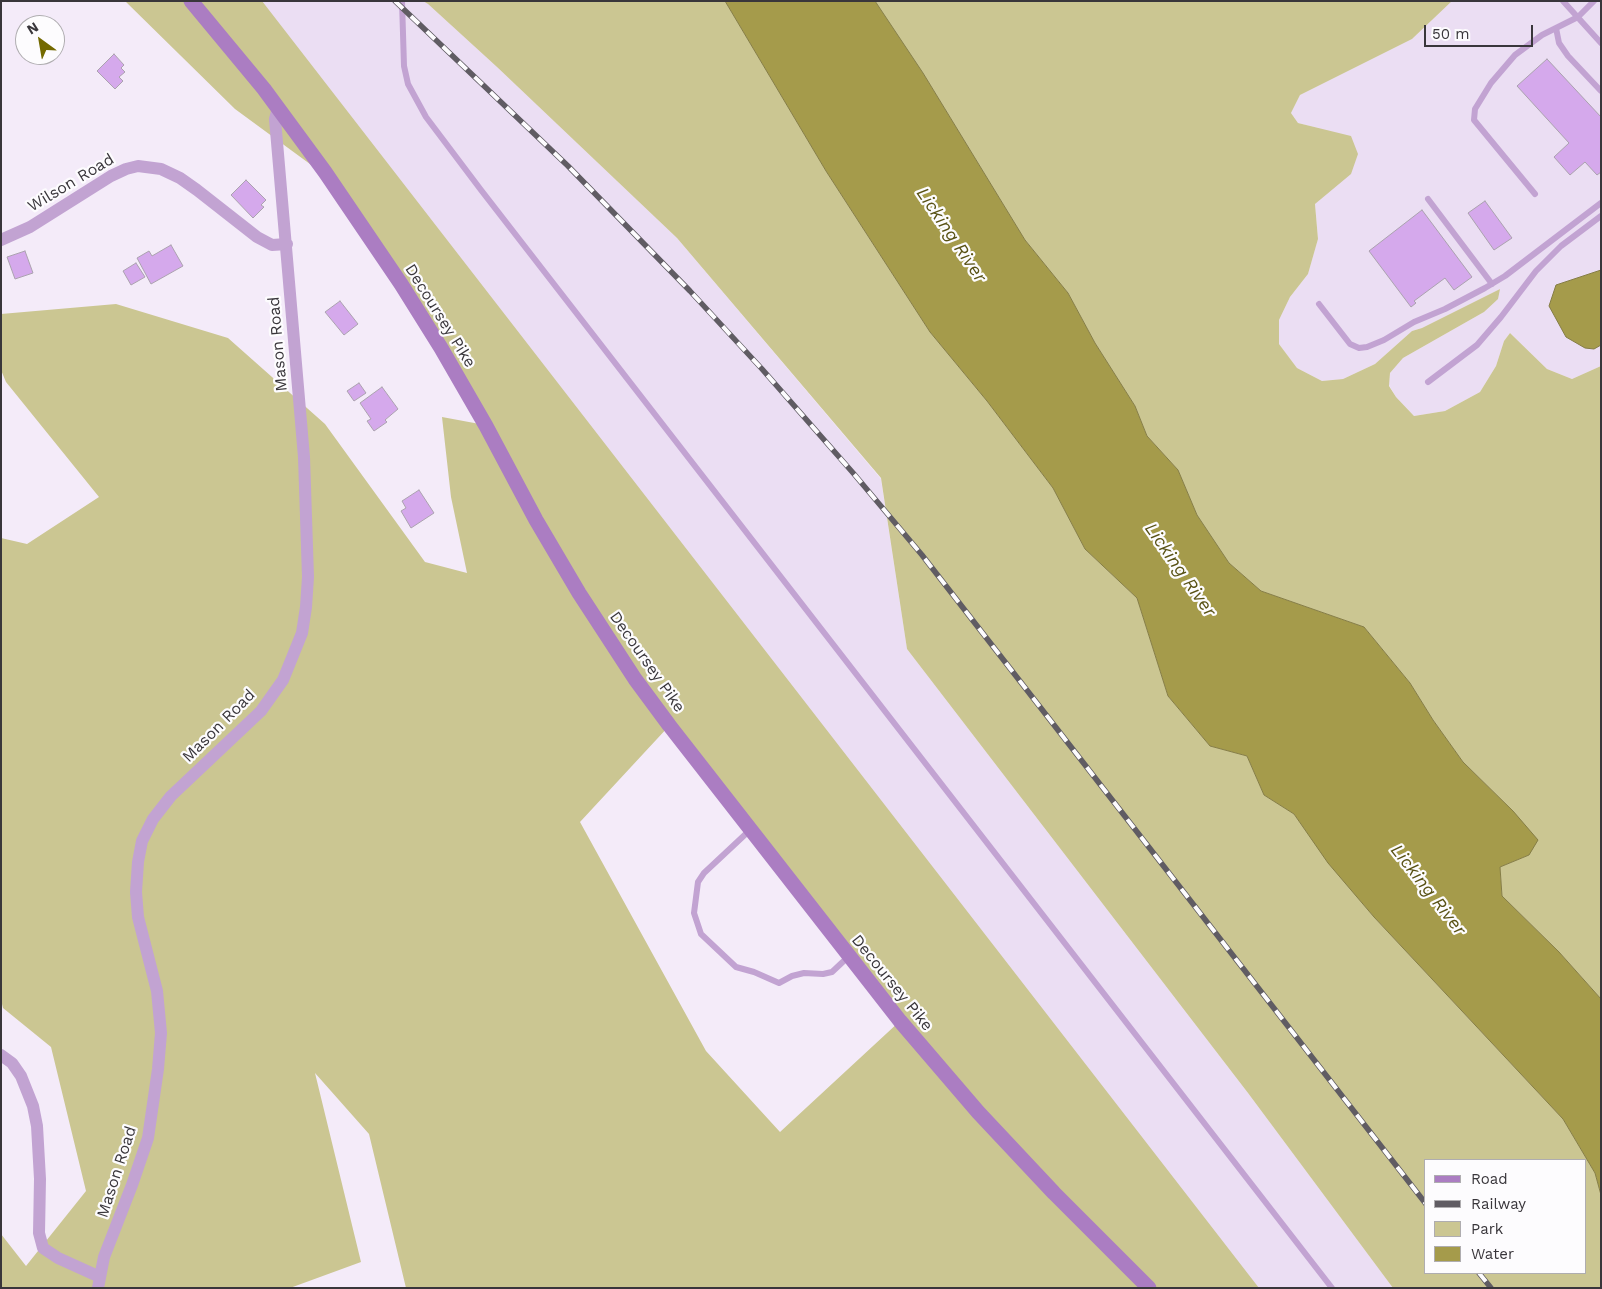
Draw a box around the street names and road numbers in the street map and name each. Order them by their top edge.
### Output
street label: Wilson Road [24,150,118,216]
street label: Decoursey Pike [400,261,480,371]
street label: Mason Road [264,296,292,392]
street label: Decoursey Pike [605,608,689,716]
street label: Mason Road [179,686,259,766]
street label: Decoursey Pike [847,931,937,1035]
street label: Mason Road [93,1124,141,1220]

